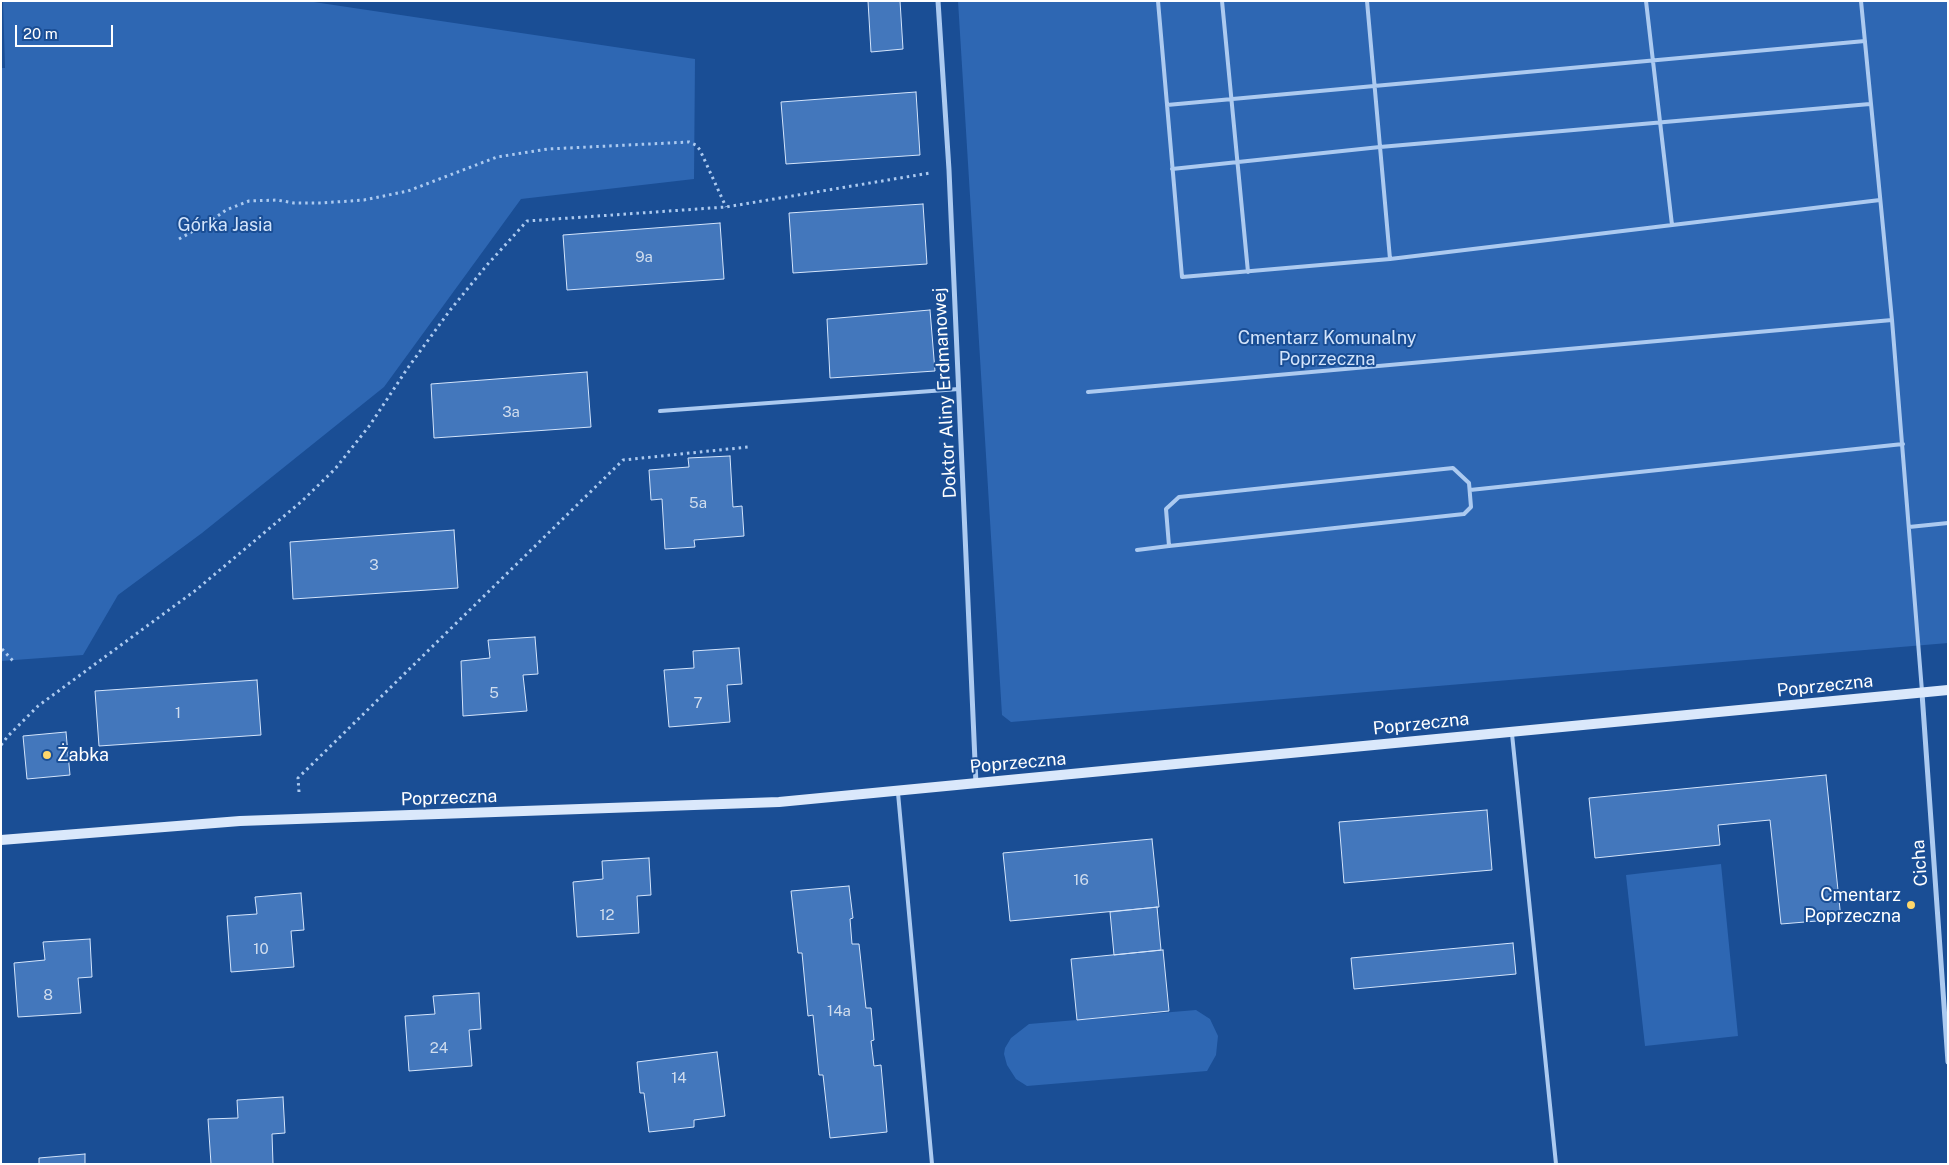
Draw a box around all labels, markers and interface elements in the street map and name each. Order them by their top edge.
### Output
scale bar [18,15,115,47]
text: 20 m [23,25,58,42]
park label: Górka Jasia [178,214,272,236]
house number: 9a [635,248,653,266]
street label: Doktor Aliny Erdmanowej [929,287,961,499]
park label: Cmentarz Komunalny Poprzeczna [1238,327,1416,369]
house number: 3a [502,403,520,421]
house number: 5a [689,494,707,512]
house number: 3 [369,556,379,574]
street label: Poprzeczna [1776,670,1874,702]
house number: 5 [489,684,499,702]
house number: 7 [693,694,703,712]
house number: 1 [175,704,181,722]
street label: Poprzeczna [1372,708,1470,740]
place label: Żabka [57,744,109,766]
street label: Poprzeczna [969,748,1067,778]
marker: Żabka [41,749,53,761]
street label: Poprzeczna [400,786,498,810]
street label: Cicha [1908,839,1932,887]
house number: 16 [1073,871,1089,889]
place label: Cmentarz Poprzeczna [1804,884,1901,926]
marker: Cmentarz Poprzeczna [1905,899,1917,911]
house number: 12 [599,906,615,924]
house number: 10 [253,940,269,958]
house number: 8 [43,986,53,1004]
house number: 14a [827,1002,851,1020]
house number: 24 [430,1039,448,1057]
house number: 14 [671,1069,687,1087]

